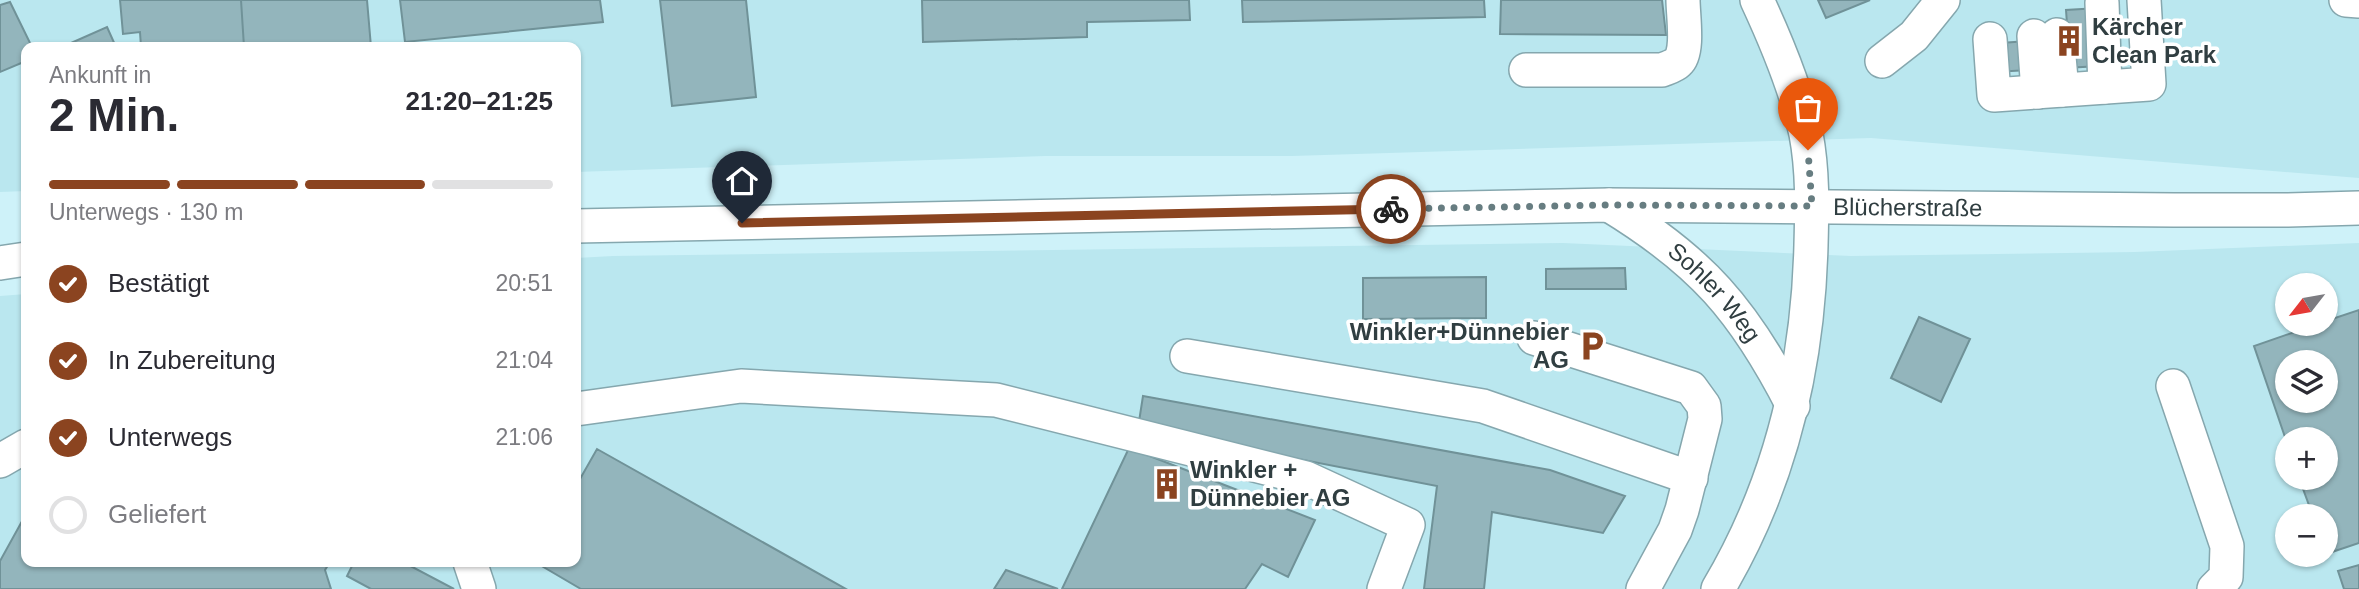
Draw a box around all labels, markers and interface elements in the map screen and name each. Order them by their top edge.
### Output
place label: Kärcher Clean Park [2092,13,2217,68]
building icon: Kärcher Clean Park [2052,24,2086,58]
text: Ankunft in [49,62,151,88]
pin [1778,78,1838,150]
text: 21:20–21:25 [406,86,553,116]
text: 2 Min. [49,89,179,141]
icon: bag [1789,89,1827,127]
pin [712,151,772,223]
icon: home [723,162,761,200]
courier [1356,174,1426,244]
icon: bike [1372,190,1410,228]
street label: Blücherstraße [1833,193,1983,221]
text: Unterwegs · 130 m [49,199,243,225]
street label: Sohler Weg [1663,237,1767,347]
icon: check [49,265,87,303]
text: Bestätigt [108,268,209,298]
text: 20:51 [495,270,553,296]
north arrow [2275,273,2338,336]
map controls [2275,273,2338,567]
place label: Winkler+Dünnebier AG [1350,318,1569,373]
parking icon: Winkler+Dünnebier AG [1575,329,1609,363]
icon: check [49,342,87,380]
text: In Zubereitung [108,345,276,375]
text: 21:04 [495,347,553,373]
button: layers [2275,350,2338,413]
icon: check [49,419,87,457]
text: Unterwegs [108,422,232,452]
text: 21:06 [495,424,553,450]
button: + [2275,427,2338,490]
place label: Winkler + Dünnebier AG [1190,456,1350,511]
building icon: Winkler + Dünnebier AG [1150,467,1184,501]
text: Geliefert [108,499,206,529]
button: − [2275,504,2338,567]

